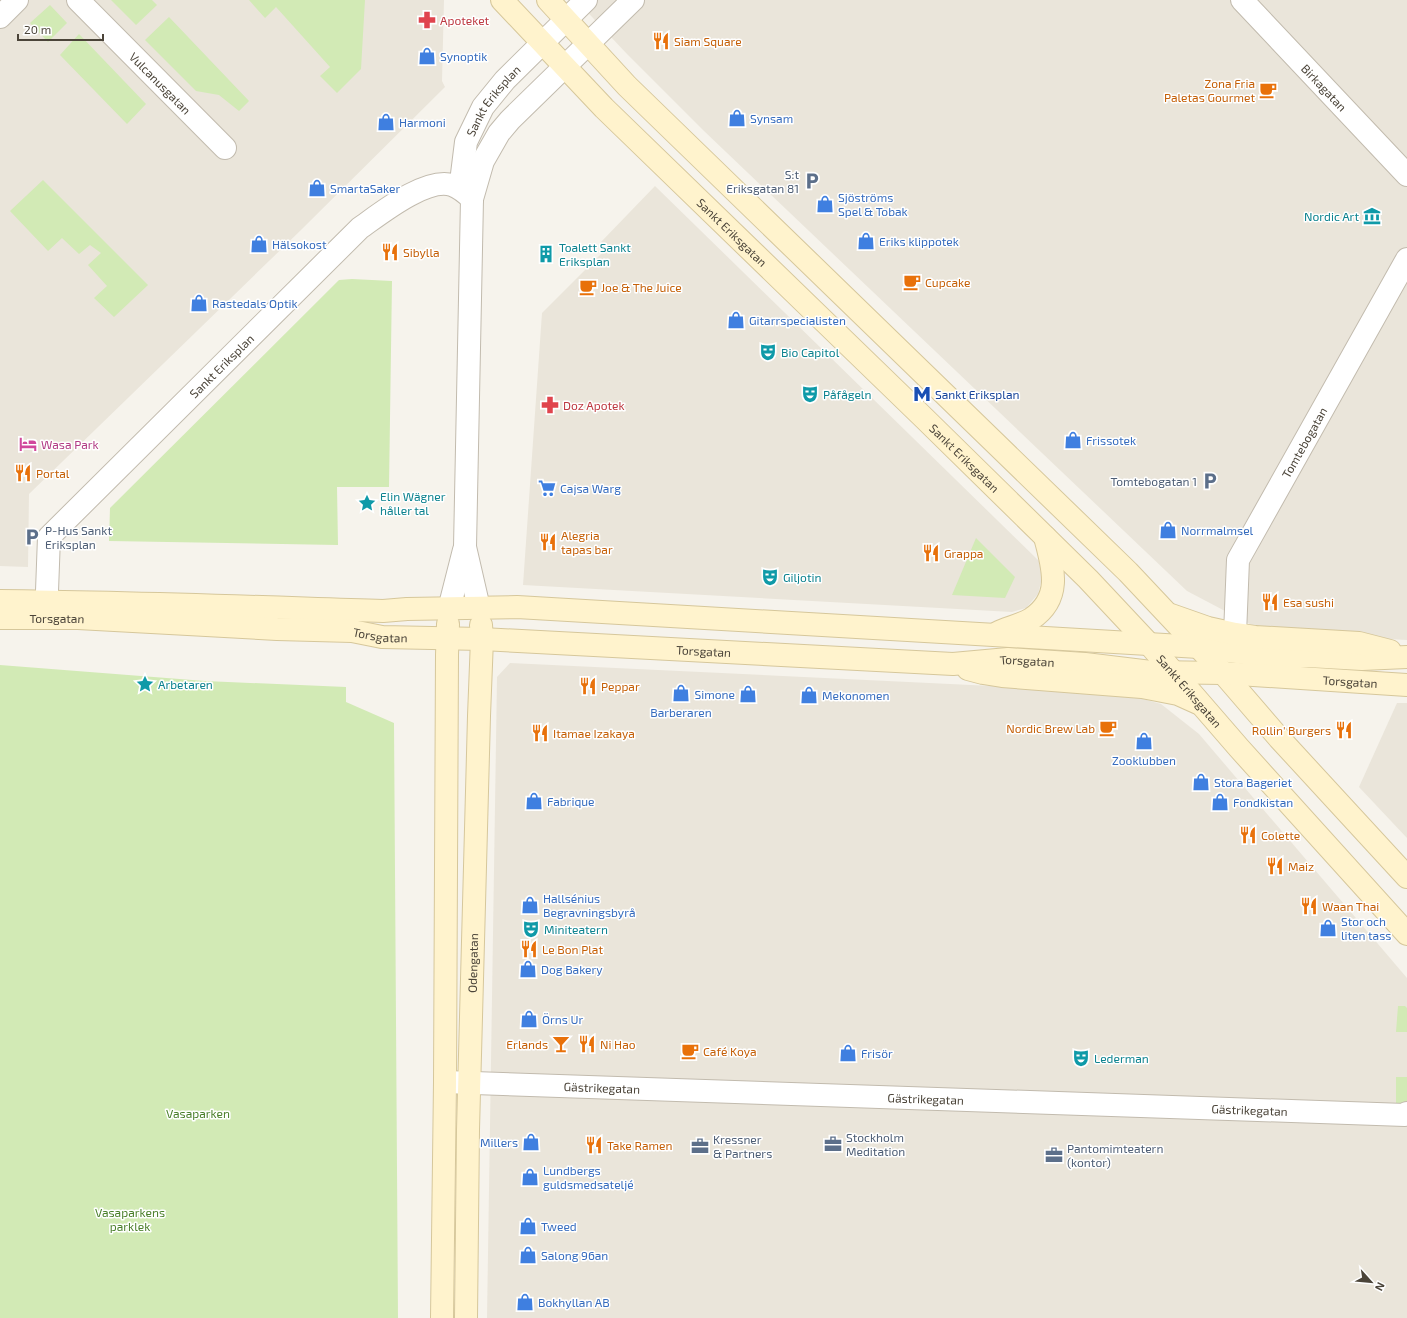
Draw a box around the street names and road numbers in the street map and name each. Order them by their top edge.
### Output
street label: Vulcanusgatan [127,49,194,117]
street label: Birkagatan [1299,61,1350,114]
street label: Sankt Eriksplan [463,62,523,138]
street label: Sankt Eriksgatan [694,195,770,269]
street label: Sankt Eriksplan [186,331,256,401]
street label: Tomtebogatan [1279,404,1330,480]
street label: Sankt Eriksgatan [927,421,1002,495]
street label: Torsgatan [30,611,85,625]
street label: Torsgatan [352,624,408,645]
street label: Torsgatan [676,642,731,659]
street label: Torsgatan [999,652,1055,669]
street label: Sankt Eriksgatan [1154,652,1225,730]
street label: Torsgatan [1322,673,1378,690]
street label: Odengatan [465,933,480,993]
street label: Gästrikegatan [563,1079,640,1096]
street label: Gästrikegatan [887,1090,964,1107]
street label: Gästrikegatan [1211,1101,1288,1118]

